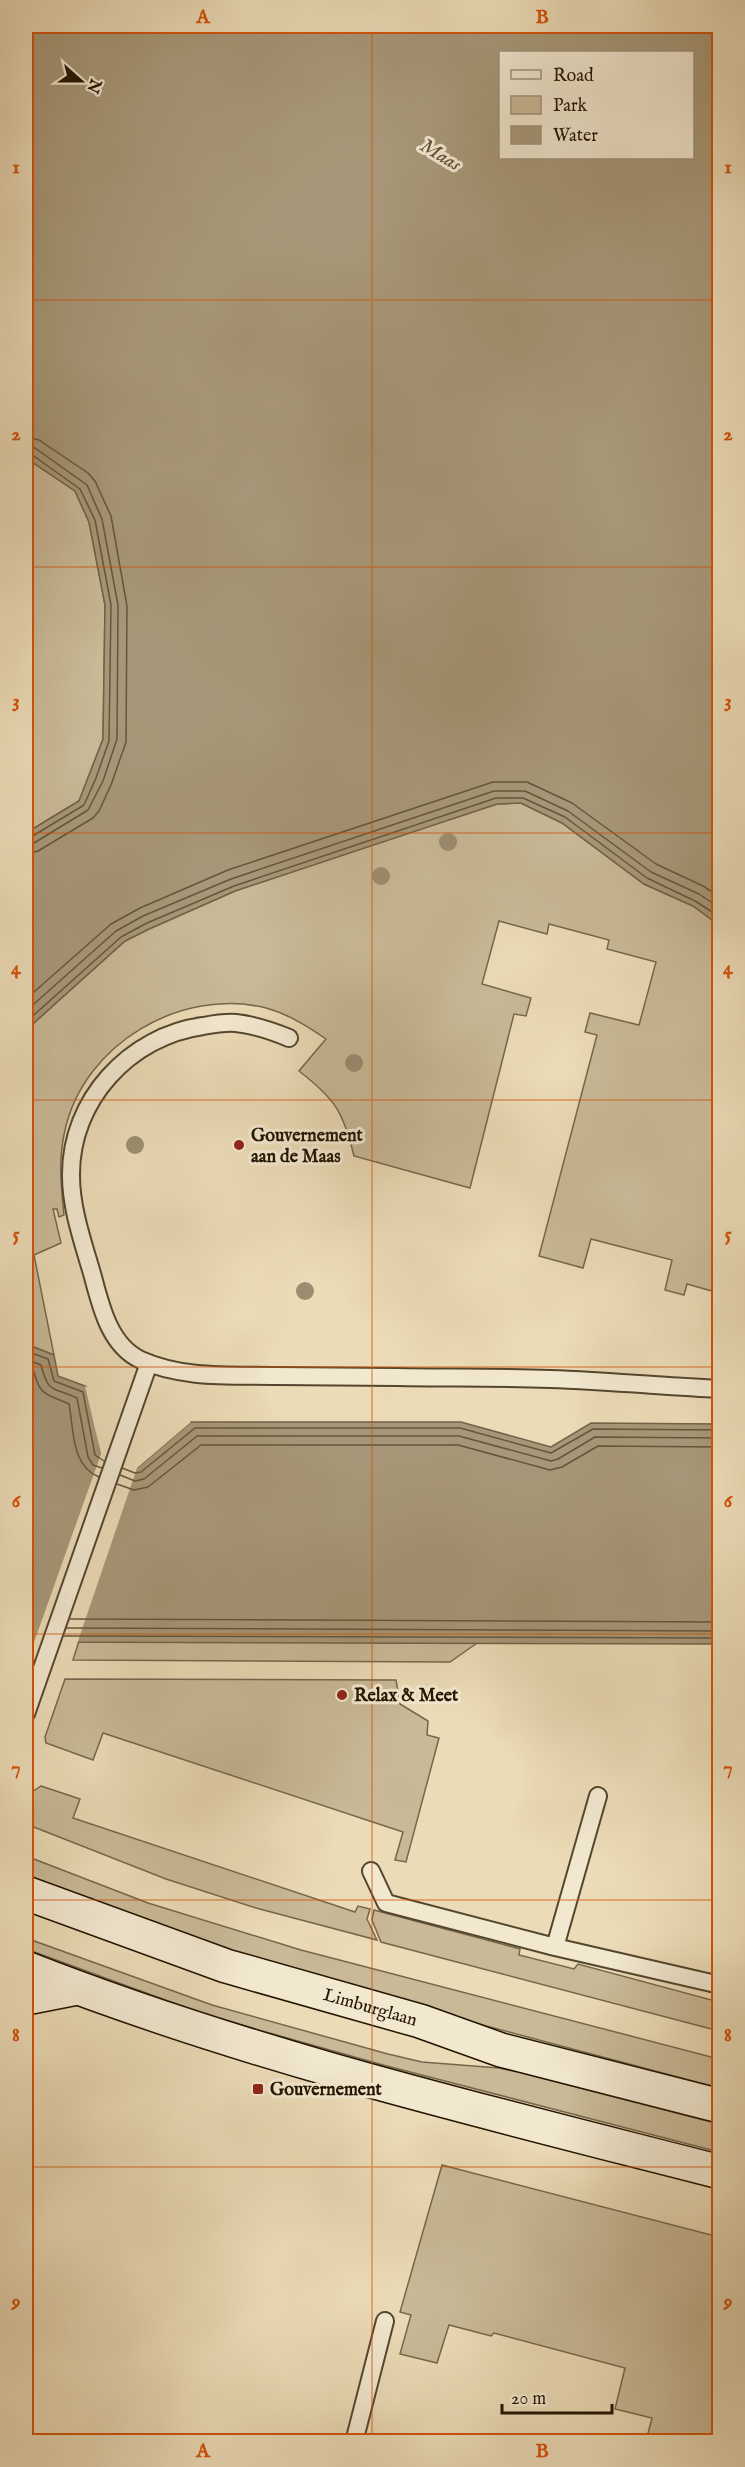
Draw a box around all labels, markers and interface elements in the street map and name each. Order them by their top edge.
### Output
text: A [195,5,211,30]
text: B [535,5,549,30]
north arrow [51,51,111,111]
legend [499,51,694,159]
text: Road [553,65,594,88]
text: N [81,75,105,96]
text: Park [553,95,588,118]
text: Water [553,125,598,148]
water label: Maas [415,133,466,177]
text: 1 [12,155,20,180]
text: 1 [724,155,732,180]
text: 2 [11,422,21,447]
text: 2 [723,422,733,447]
text: 3 [12,689,20,714]
text: 3 [724,689,732,714]
text: 4 [11,956,22,981]
text: 4 [723,956,734,981]
place label: Gouvernement aan de Maas [251,1125,364,1169]
marker: Gouvernement aan de Maas [232,1138,246,1152]
text: 5 [12,1222,20,1247]
text: 5 [724,1222,732,1247]
text: 6 [12,1489,22,1514]
text: 6 [724,1489,734,1514]
place label: Relax & Meet [354,1685,459,1708]
marker: Relax & Meet [335,1688,349,1702]
text: 7 [11,1756,21,1781]
text: 7 [723,1756,733,1781]
street label: Limburglaan [320,1984,420,2033]
text: 8 [12,2023,20,2048]
text: 8 [724,2023,732,2048]
place label: Gouvernement [270,2079,383,2102]
marker: Gouvernement [251,2082,265,2096]
text: 9 [11,2289,21,2314]
text: 9 [723,2289,733,2314]
scale bar [502,2377,612,2415]
text: 20 m [511,2388,546,2411]
text: A [195,2439,211,2464]
text: B [535,2439,549,2464]

